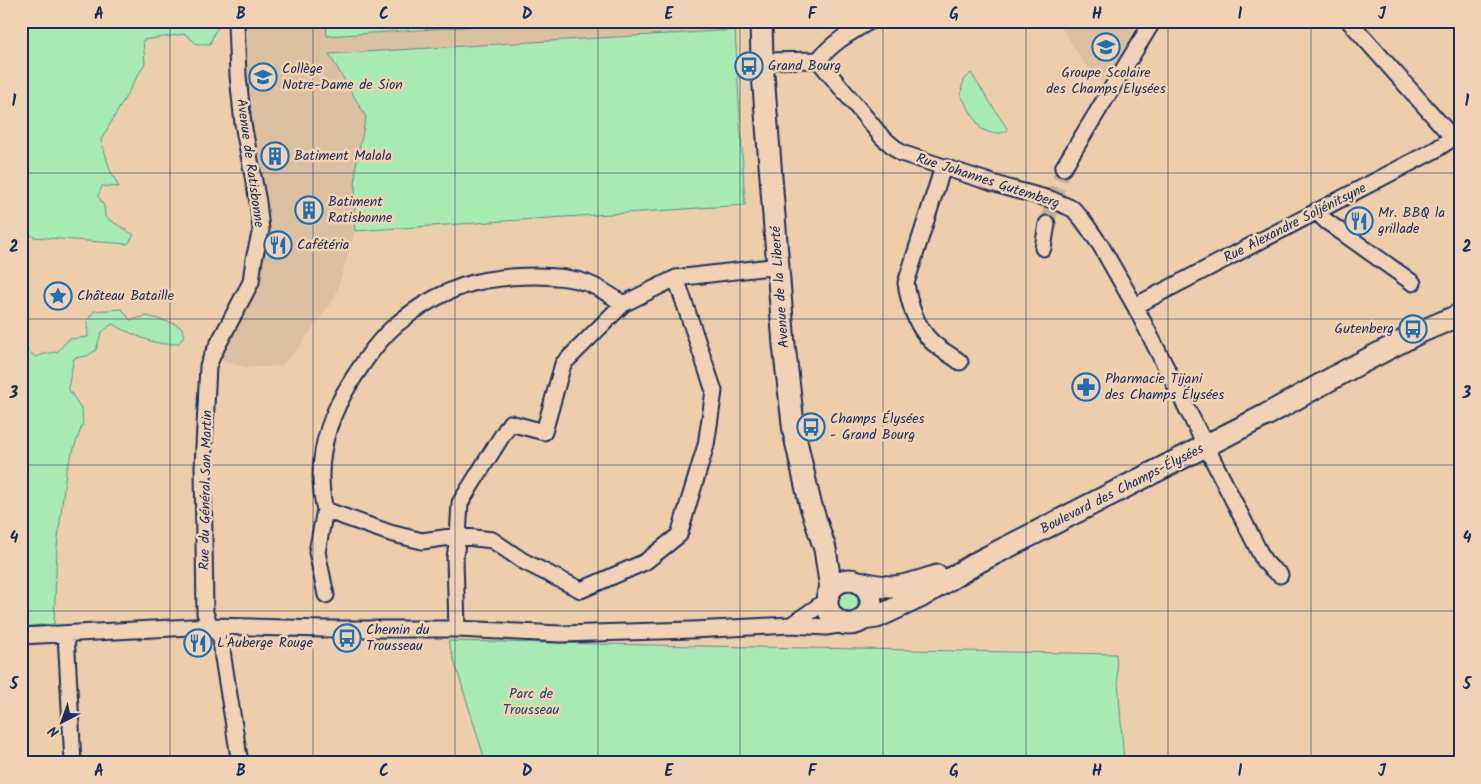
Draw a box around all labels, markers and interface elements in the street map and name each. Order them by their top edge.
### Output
text: A [94,2,104,27]
text: B [236,2,246,27]
text: C [379,2,389,27]
text: D [522,2,533,27]
text: E [665,2,675,27]
text: F [808,2,818,27]
text: G [949,2,959,27]
text: H [1092,2,1102,27]
text: I [1238,2,1243,27]
text: J [1378,2,1387,27]
school or university icon: Groupe Scolaire des Champs Elysées [1091,32,1121,62]
bus stop icon: Grand Bourg [734,51,764,81]
place label: Grand Bourg [768,55,841,77]
place label: Collège Notre-Dame de Sion [282,58,403,96]
school or university icon: Collège Notre-Dame de Sion [248,62,278,92]
place label: Groupe Scolaire des Champs Elysées [1046,62,1166,100]
text: 1 [12,89,17,114]
text: 1 [1465,89,1470,114]
street label: Avenue de Ratisbonne [230,97,270,230]
building icon: Batiment Malala [260,141,290,171]
place label: Batiment Malala [294,145,392,167]
street label: Rue Johannes Gutemberg [913,147,1063,215]
street label: Rue Alexandre Soljénitsyne [1220,177,1371,269]
place label: Batiment Ratisbonne [328,191,393,229]
building icon: Batiment Ratisbonne [294,195,324,225]
place label: Mr. BBQ la grillade [1377,202,1445,240]
restaurant icon: Mr. BBQ la grillade [1344,206,1374,236]
street label: Avenue de la Liberté [765,224,795,349]
restaurant icon: Cafétéria [263,230,293,260]
place label: Cafétéria [297,234,349,256]
text: 2 [9,235,19,260]
text: 2 [1462,235,1472,260]
place icon: Château Bataille [43,281,73,311]
place label: Château Bataille [77,285,175,307]
bus stop icon: Gutenberg [1398,314,1428,344]
place label: Gutenberg [1335,318,1394,340]
place label: Pharmacie Tijani des Champs Élysées [1105,368,1224,406]
pharmacy icon: Pharmacie Tijani des Champs Élysées [1071,372,1101,402]
text: 3 [9,381,19,406]
text: 3 [1462,381,1472,406]
place label: Champs Élysées - Grand Bourg [830,408,924,446]
street label: Rue du Général San Martin [194,410,218,570]
bus stop icon: Champs Élysées - Grand Bourg [796,412,826,442]
street label: Boulevard des Champs-Élysées [1036,438,1208,540]
text: 4 [10,526,19,551]
text: 4 [1463,526,1472,551]
place label: Chemin du Trousseau [366,619,430,657]
bus stop icon: Chemin du Trousseau [332,623,362,653]
restaurant icon: L'Auberge Rouge [183,628,213,658]
place label: L'Auberge Rouge [217,632,314,654]
text: 5 [9,672,20,697]
text: 5 [1462,672,1473,697]
park label: Parc de Trousseau [503,683,560,721]
north arrow [38,696,88,746]
text: N [43,720,65,742]
text: A [94,759,104,784]
text: B [236,759,246,784]
text: C [379,759,389,784]
text: D [522,759,533,784]
text: E [665,759,675,784]
text: F [808,759,818,784]
text: G [949,759,959,784]
text: H [1092,759,1102,784]
text: I [1238,759,1243,784]
text: J [1378,759,1387,784]

